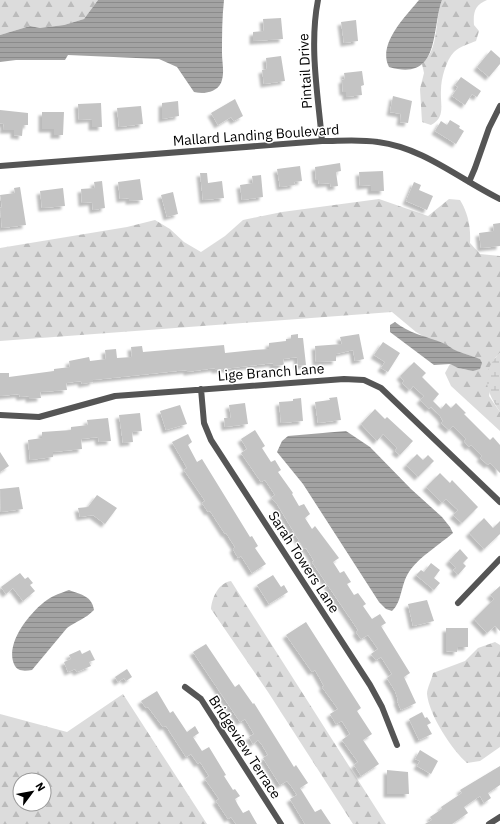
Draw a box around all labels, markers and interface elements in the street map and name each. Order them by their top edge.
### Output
street label: Pintail Drive [294,33,316,109]
street label: Mallard Landing Boulevard [172,120,340,150]
street label: Lige Branch Lane [217,359,325,385]
street label: Sarah Towers Lane [264,508,344,617]
street label: Bridgeview Terrace [205,692,285,802]
north arrow [12,772,52,812]
text: N [32,780,49,794]

